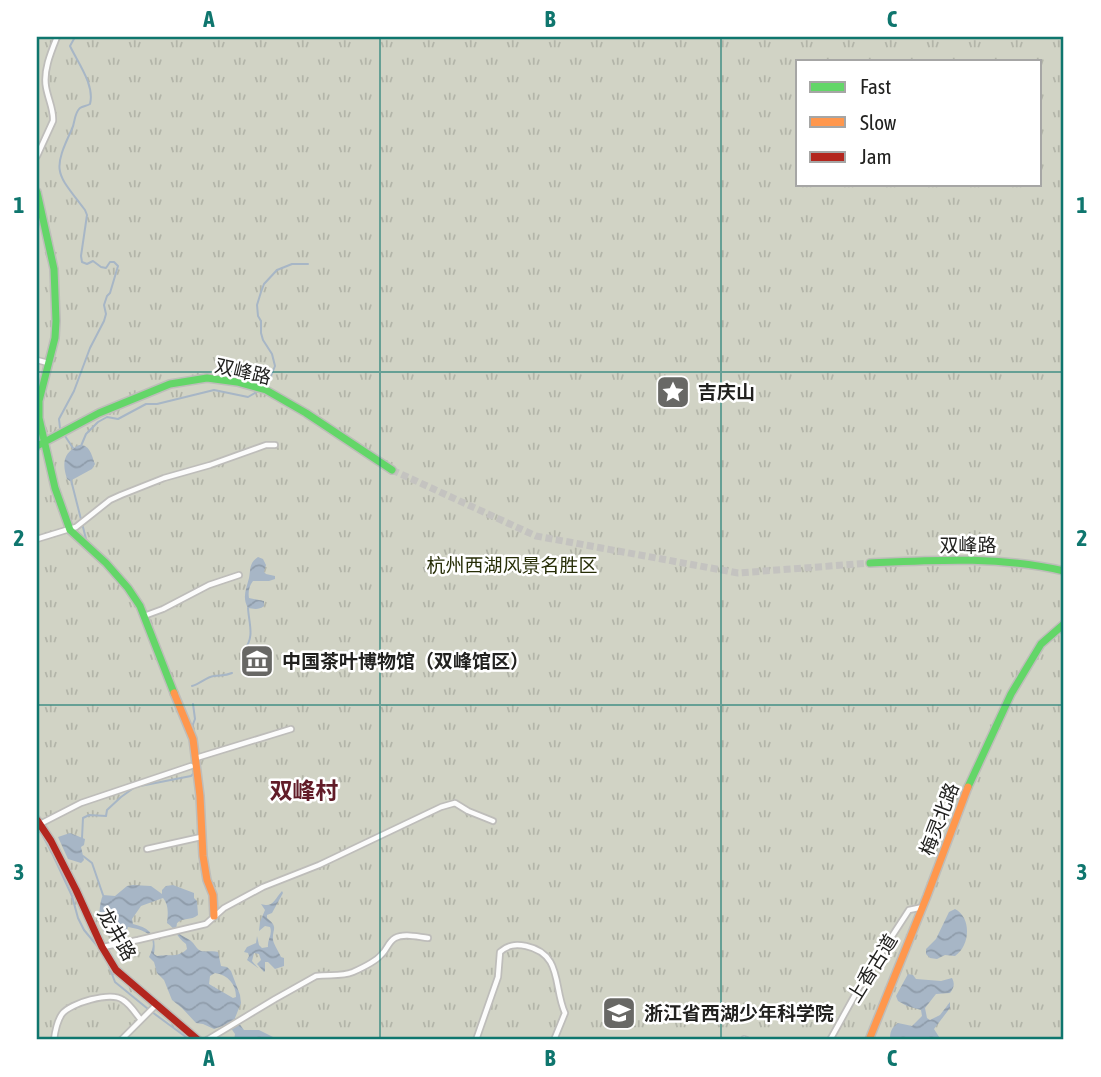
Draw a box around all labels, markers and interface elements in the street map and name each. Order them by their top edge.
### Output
text: A [202,6,215,32]
text: B [545,6,556,32]
text: C [887,6,898,32]
legend [796,60,1042,186]
text: Fast [860,74,891,98]
text: Slow [860,110,897,134]
text: Jam [860,144,892,168]
text: 1 [14,192,25,218]
text: 1 [1077,192,1088,218]
street label: 双峰路 [213,354,273,388]
place icon: 吉庆山 [654,373,692,411]
place label: 吉庆山 [698,381,755,403]
text: 2 [14,525,24,551]
text: 2 [1077,525,1087,551]
street label: 双峰路 [939,534,997,556]
park label: 杭州西湖风景名胜区 [426,554,598,576]
museum icon: 中国茶叶博物馆（双峰馆区） [238,642,276,680]
place label: 中国茶叶博物馆（双峰馆区） [282,650,529,672]
district label: 双峰村 [270,778,339,804]
street label: 梅灵北路 [915,780,963,858]
text: 3 [14,859,24,885]
text: 3 [1077,859,1087,885]
street label: 龙井路 [93,904,141,964]
street label: 上香古道 [843,930,901,1006]
school or university icon: 浙江省西湖少年科学院 [600,994,638,1032]
place label: 浙江省西湖少年科学院 [644,1002,834,1024]
text: A [202,1045,215,1071]
text: B [545,1045,556,1071]
text: C [887,1045,898,1071]

